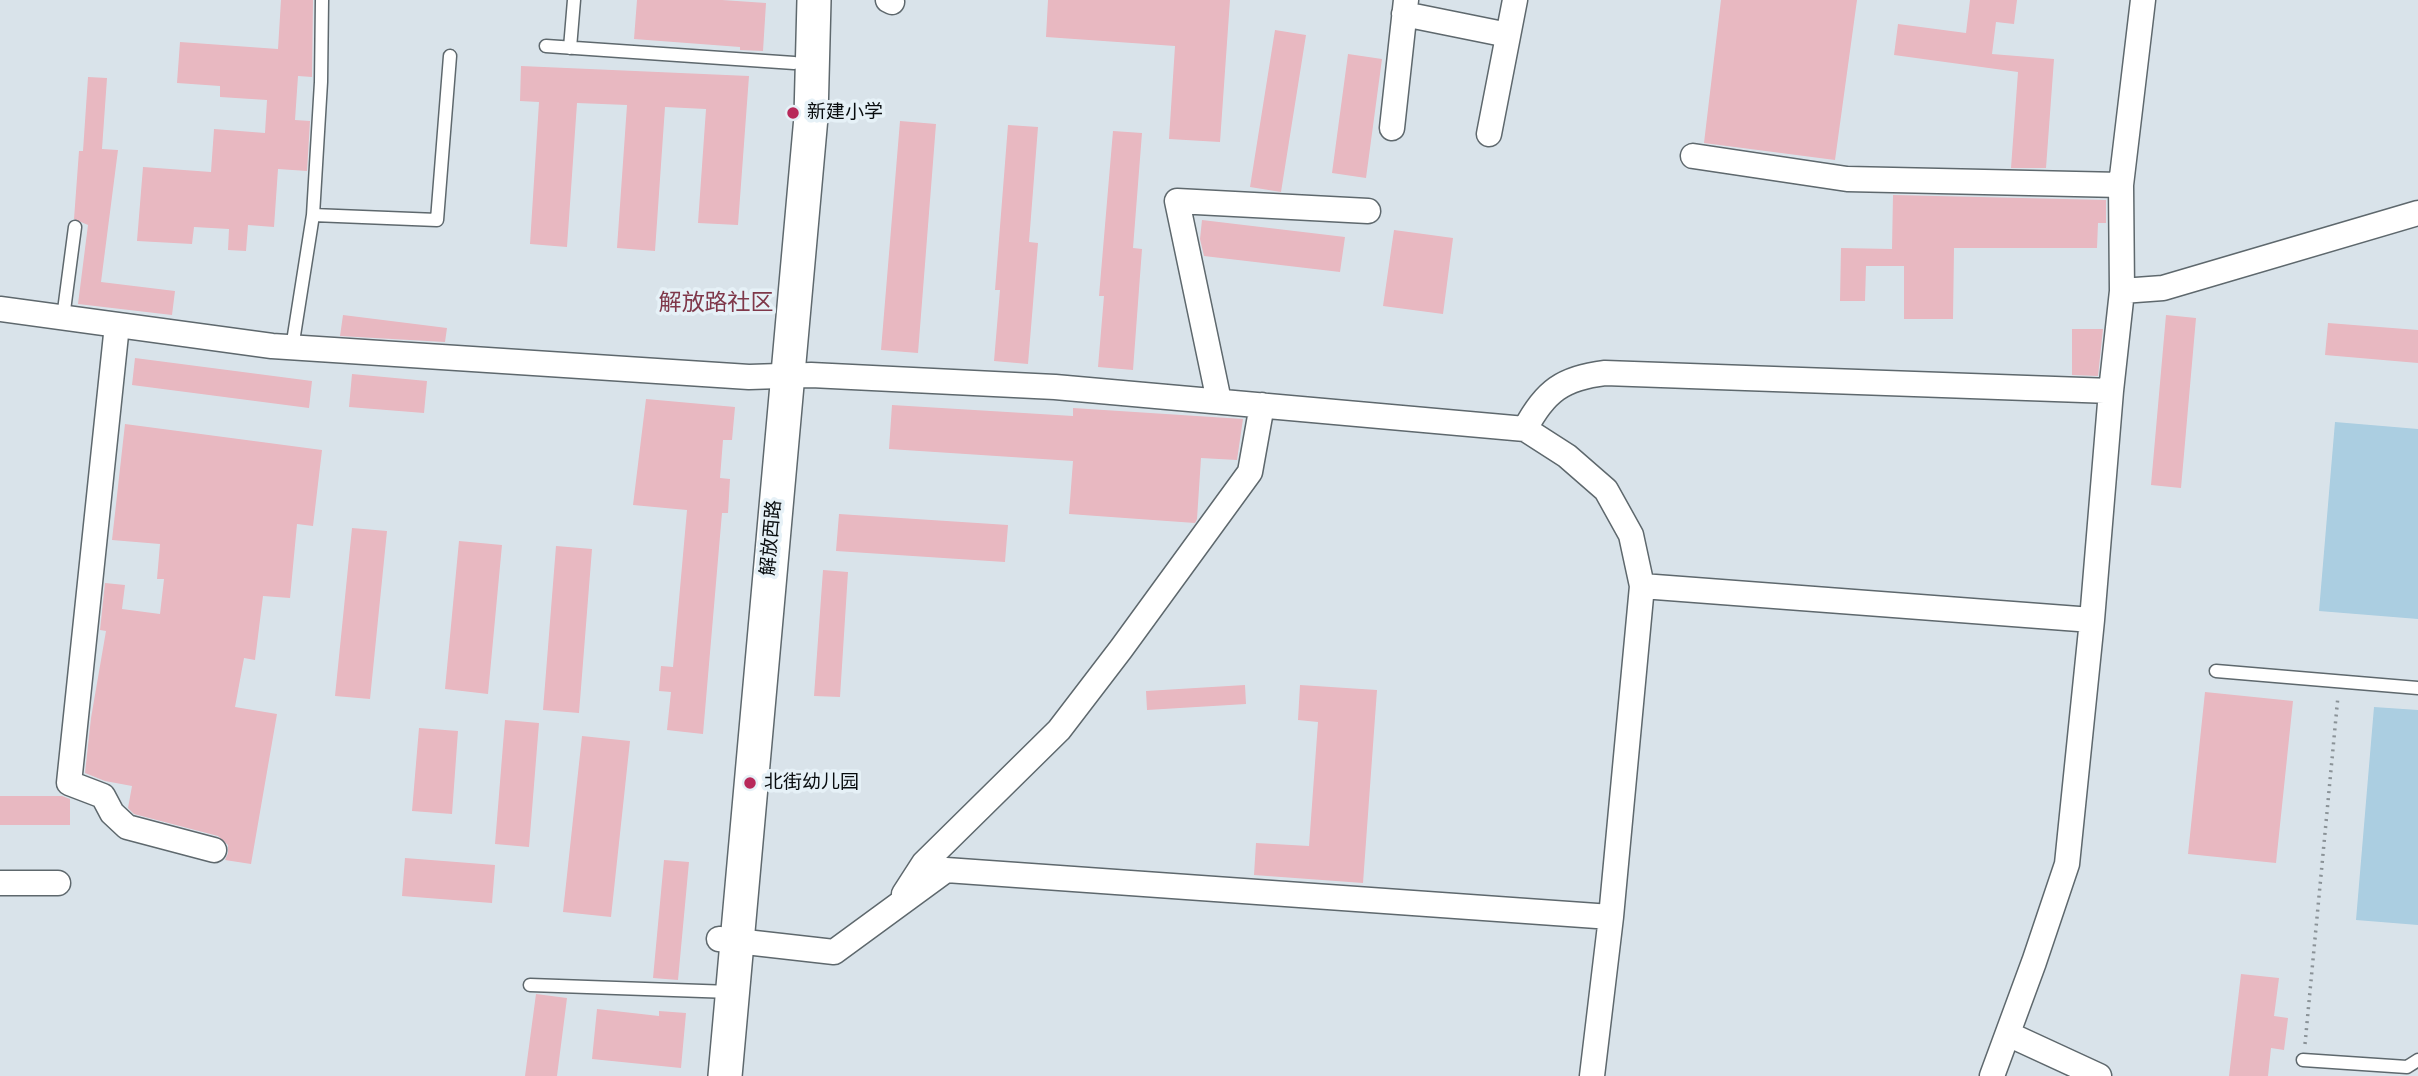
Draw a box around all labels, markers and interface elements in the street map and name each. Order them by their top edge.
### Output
place label: 新建小学 [807,102,883,124]
marker: 新建小学 [785,105,801,121]
district label: 解放路社区 [659,290,773,318]
street label: 解放西路 [757,499,787,577]
place label: 北街幼儿园 [764,772,859,794]
marker: 北街幼儿园 [742,775,758,791]

